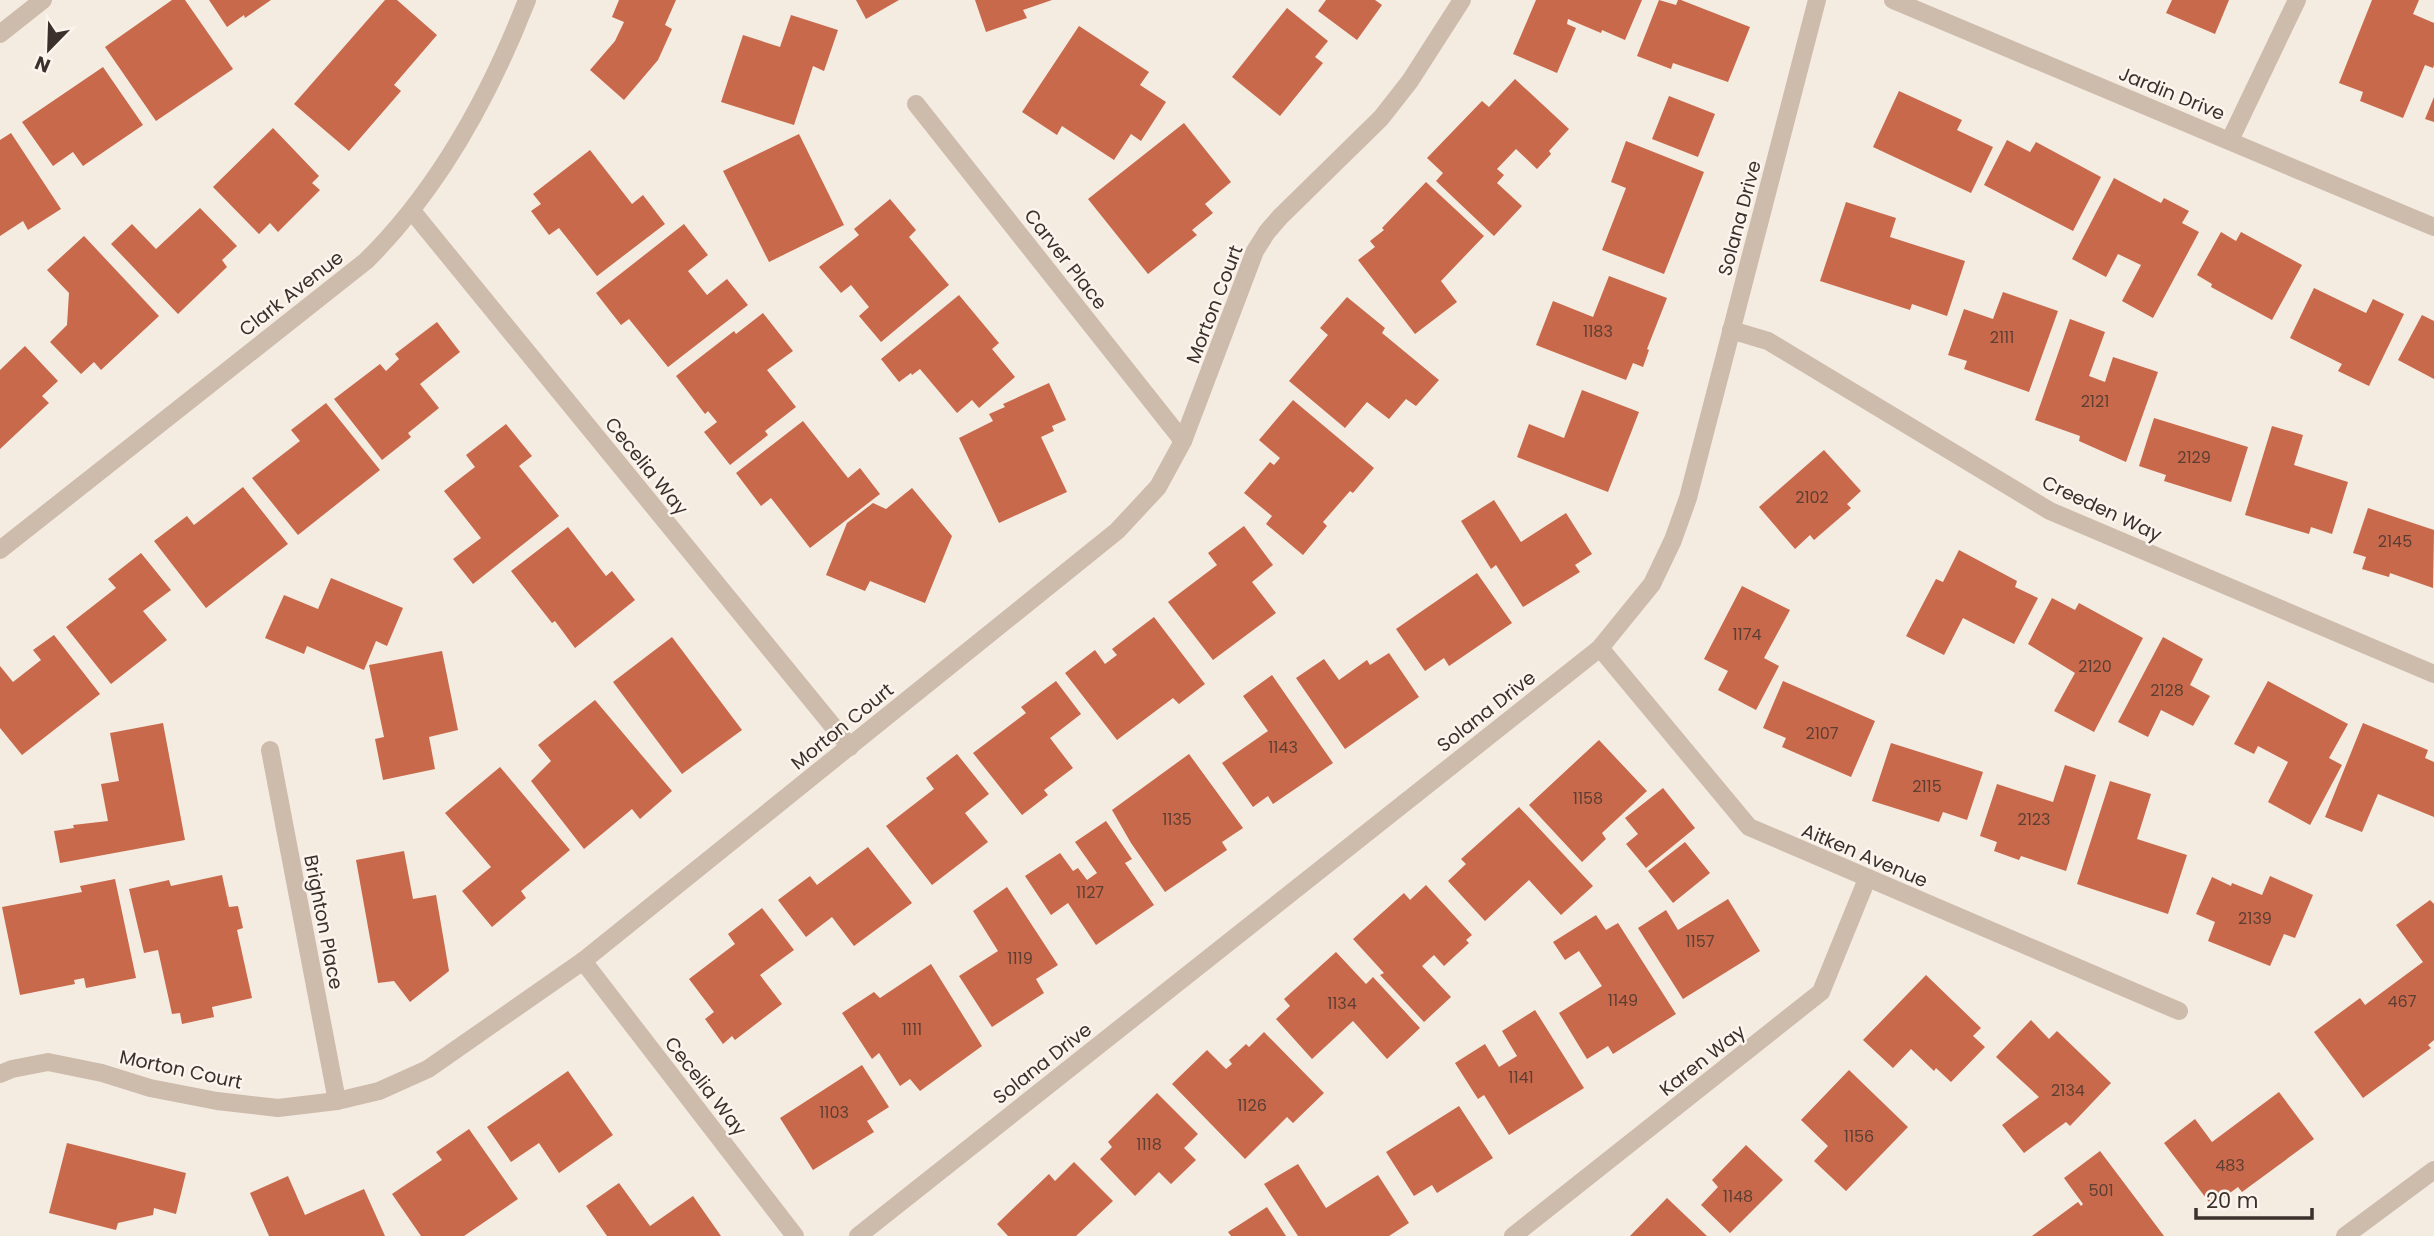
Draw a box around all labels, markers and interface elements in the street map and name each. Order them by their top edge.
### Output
north arrow [14,14,84,84]
text: N [31,49,54,79]
street label: Jardin Drive [2115,60,2229,127]
street label: Solana Drive [1711,157,1768,279]
street label: Carver Place [1018,203,1114,315]
street label: Morton Court [1179,241,1249,367]
street label: Clark Avenue [234,244,349,343]
house number: 1183 [1583,320,1613,343]
house number: 2111 [1990,326,2014,349]
house number: 2121 [2081,390,2109,413]
street label: Cecelia Way [599,412,695,521]
house number: 2129 [2177,446,2211,469]
street label: Creeden Way [2038,469,2166,548]
house number: 2102 [1795,486,1829,509]
house number: 2145 [2378,530,2412,553]
house number: 1174 [1732,623,1762,646]
house number: 2120 [2078,655,2112,678]
street label: Solana Drive [1431,664,1541,759]
street label: Morton Court [785,677,899,776]
house number: 2128 [2150,679,2184,702]
house number: 2107 [1805,722,1839,745]
house number: 1143 [1268,736,1298,759]
house number: 2115 [1912,775,1942,798]
house number: 1158 [1573,787,1603,810]
house number: 1135 [1162,808,1192,831]
house number: 2123 [2018,808,2050,831]
street label: Aitken Avenue [1798,817,1932,894]
street label: Brighton Place [297,852,350,992]
house number: 1127 [1076,881,1104,904]
house number: 2139 [2238,907,2272,930]
house number: 1157 [1685,930,1715,953]
house number: 1119 [1007,947,1033,970]
house number: 1149 [1608,989,1638,1012]
house number: 467 [2388,990,2417,1013]
house number: 1134 [1327,992,1357,1015]
street label: Solana Drive [987,1016,1097,1111]
house number: 1111 [902,1018,922,1041]
street label: Karen Way [1654,1018,1751,1103]
street label: Cecelia Way [658,1031,753,1142]
street label: Morton Court [117,1043,245,1096]
house number: 1141 [1508,1066,1534,1089]
house number: 2134 [2051,1079,2085,1102]
house number: 1126 [1237,1094,1267,1117]
house number: 1103 [819,1101,849,1124]
house number: 1156 [1844,1125,1874,1148]
house number: 1118 [1136,1133,1162,1156]
house number: 483 [2215,1154,2245,1177]
scale bar [2196,1176,2312,1220]
house number: 501 [2088,1179,2114,1202]
house number: 1148 [1723,1185,1753,1208]
text: 20 m [2206,1186,2259,1215]

